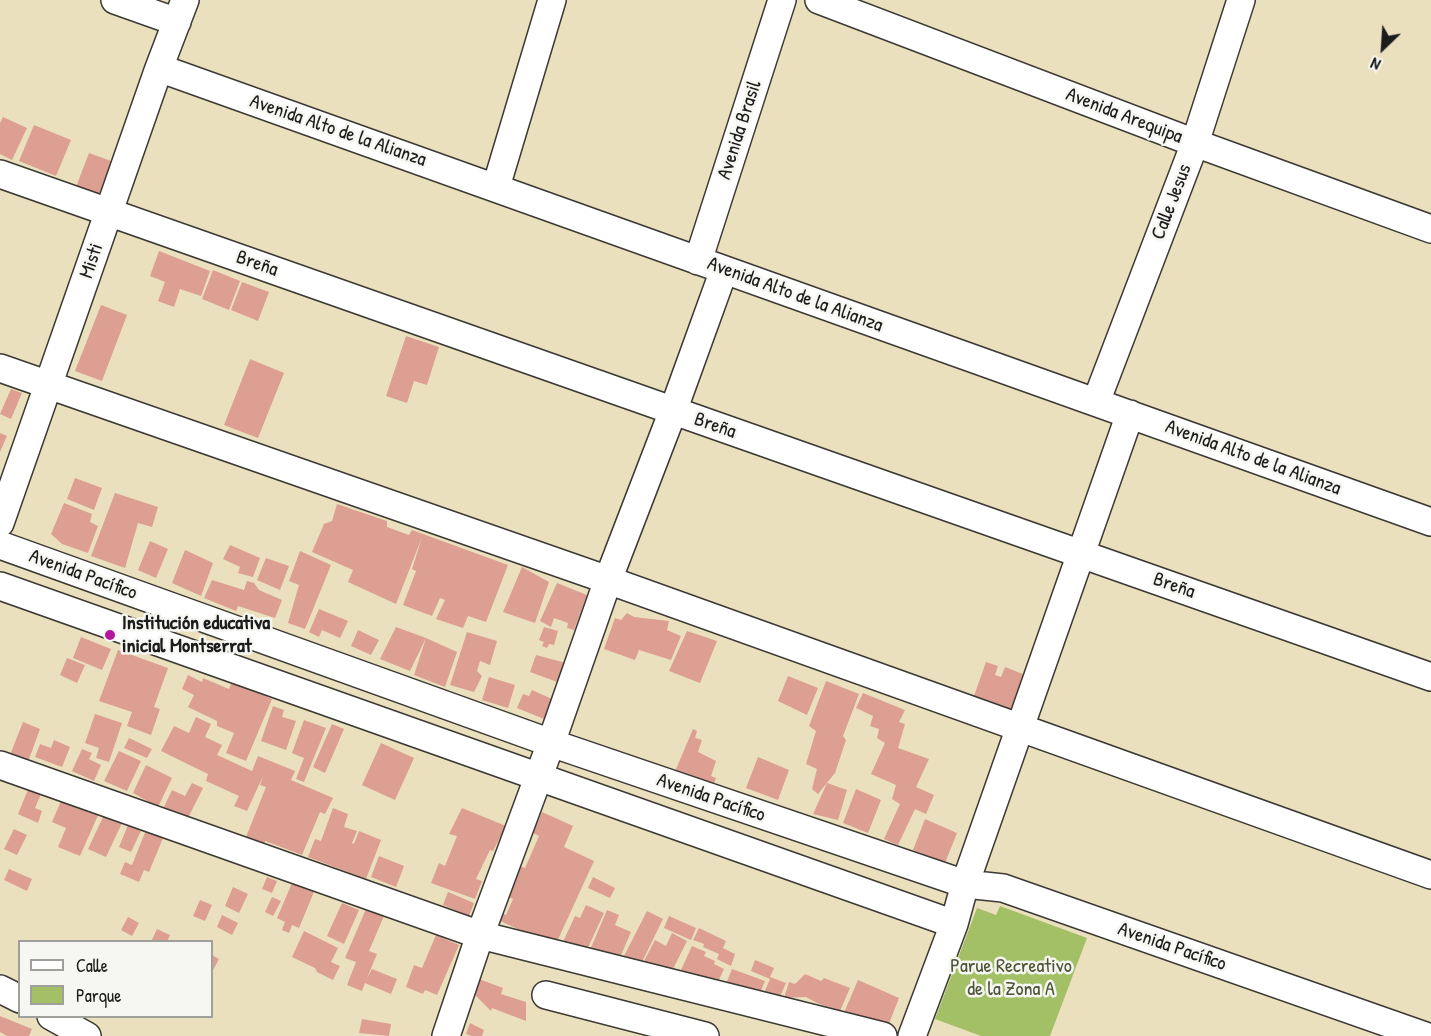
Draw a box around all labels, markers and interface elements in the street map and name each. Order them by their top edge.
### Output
north arrow [1353,18,1413,78]
text: N [1367,53,1384,76]
street label: Avenida Brasil [713,77,767,183]
street label: Avenida Arequipa [1062,83,1186,149]
street label: Avenida Alto de la Alianza [247,90,429,172]
street label: Calle Jesus [1147,161,1197,243]
street label: Misti [75,240,109,282]
street label: Breña [233,246,281,282]
street label: Avenida Alto de la Alianza [704,252,886,338]
street label: Breña [691,408,739,444]
street label: Avenida Alto de la Alianza [1162,415,1344,501]
street label: Avenida Pacífico [26,544,140,606]
street label: Breña [1150,568,1198,604]
place label: Institución educativa inicial Montserrat [122,612,270,659]
marker: Institución educativa inicial Montserrat [103,628,117,642]
street label: Avenida Pacífico [654,768,768,828]
street label: Avenida Pacífico [1115,917,1229,977]
legend [18,940,213,1018]
text: Calle [76,953,108,978]
park label: Parue Recreativo de la Zona A [950,955,1072,1002]
text: Parque [76,983,121,1008]

